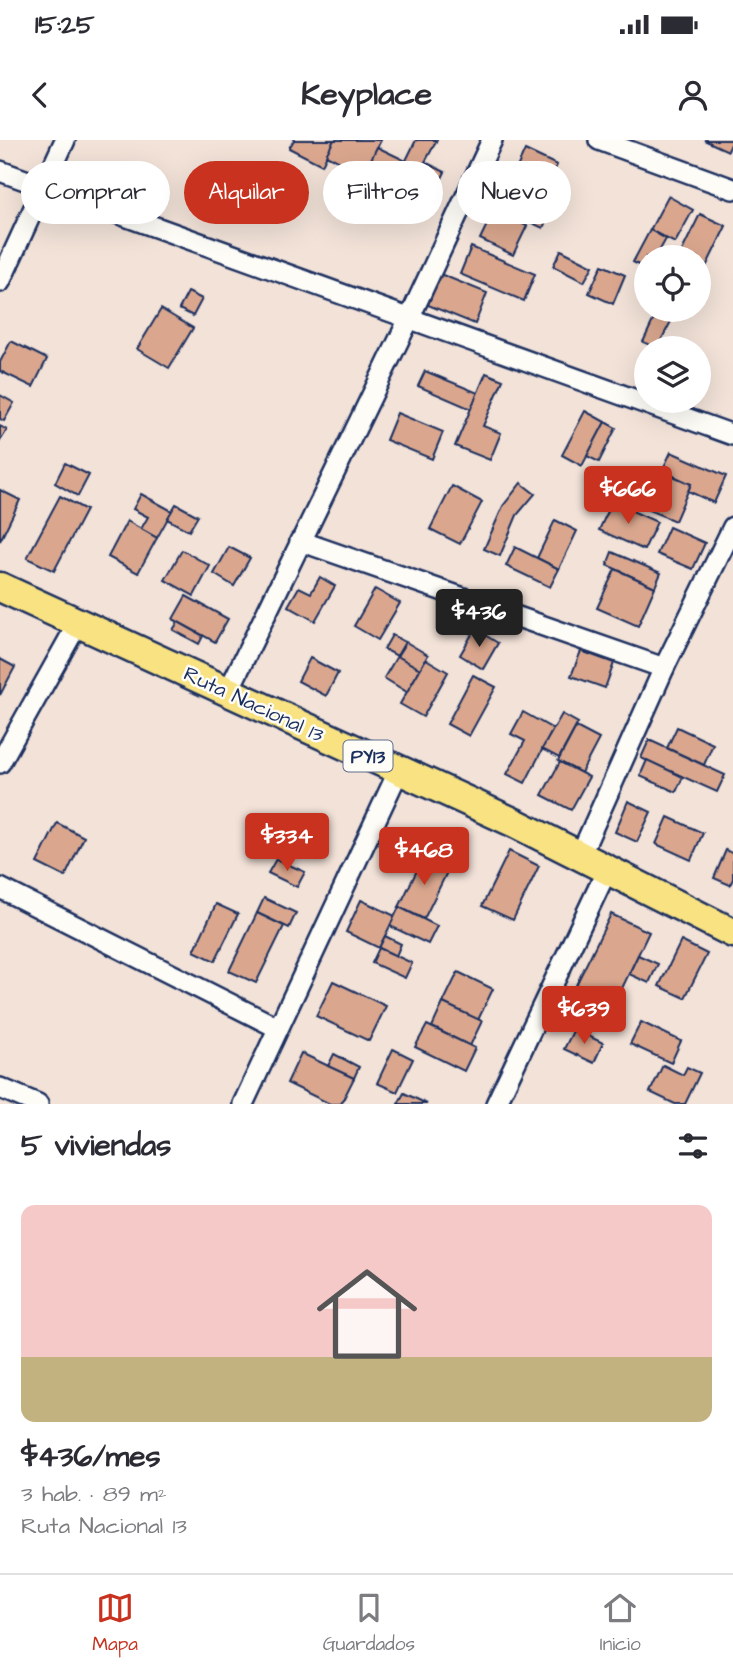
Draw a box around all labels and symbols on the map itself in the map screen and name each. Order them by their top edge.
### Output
pin: $666 [587,466,669,526]
pin: $436 [438,589,520,649]
street label: Ruta Nacional 13 [179,659,329,750]
road number: PY13 [344,740,392,772]
pin: $334 [246,814,328,873]
pin: $468 [383,828,465,887]
pin: $639 [543,986,625,1046]

